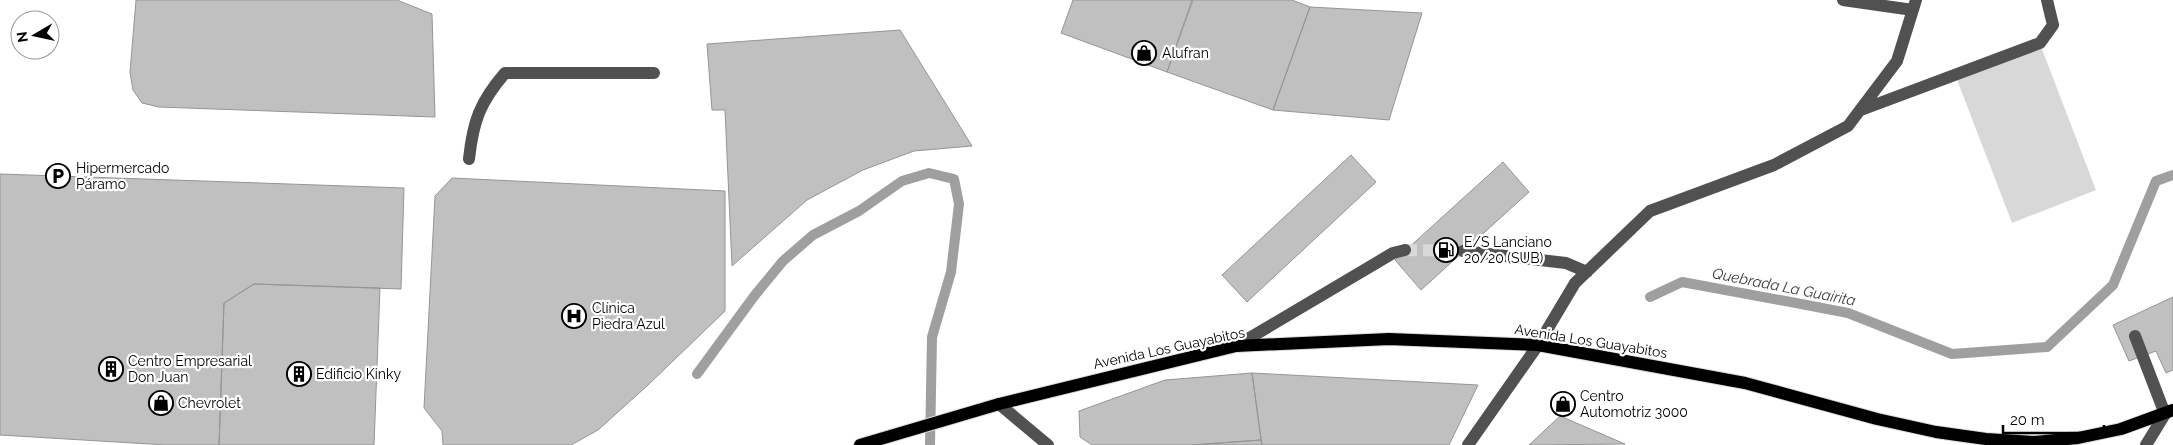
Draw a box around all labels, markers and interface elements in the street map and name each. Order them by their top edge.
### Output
north arrow [10,10,60,60]
text: N [13,31,31,44]
shop icon: Alufran [1131,40,1157,66]
place label: Alufran [1162,45,1209,61]
place label: Hipermercado Páramo [76,160,169,192]
parking icon: Hipermercado Páramo [45,163,71,189]
place label: E/S Lanciano 20/20 (SUB) [1464,234,1552,266]
fuel station icon: E/S Lanciano 20/20 (SUB) [1433,237,1459,263]
water label: Quebrada La Guairita [1711,264,1857,310]
place label: Clínica Piedra Azul [592,300,665,332]
hospital icon: Clínica Piedra Azul [561,303,587,329]
street label: Avenida Los Guayabitos [1514,321,1669,361]
street label: Avenida Los Guayabitos [1092,324,1246,372]
place label: Centro Empresarial Don Juan [128,353,252,385]
building icon: Centro Empresarial Don Juan [98,356,124,382]
building icon: Edificio Kinky [286,361,312,387]
place label: Edificio Kinky [316,366,401,382]
place label: Centro Automotriz 3000 [1580,388,1688,420]
shop icon: Chevrolet [148,390,174,416]
shop icon: Centro Automotriz 3000 [1550,391,1576,417]
place label: Chevrolet [178,395,241,411]
scale bar [2003,402,2104,434]
text: 20 m [2010,411,2045,429]

